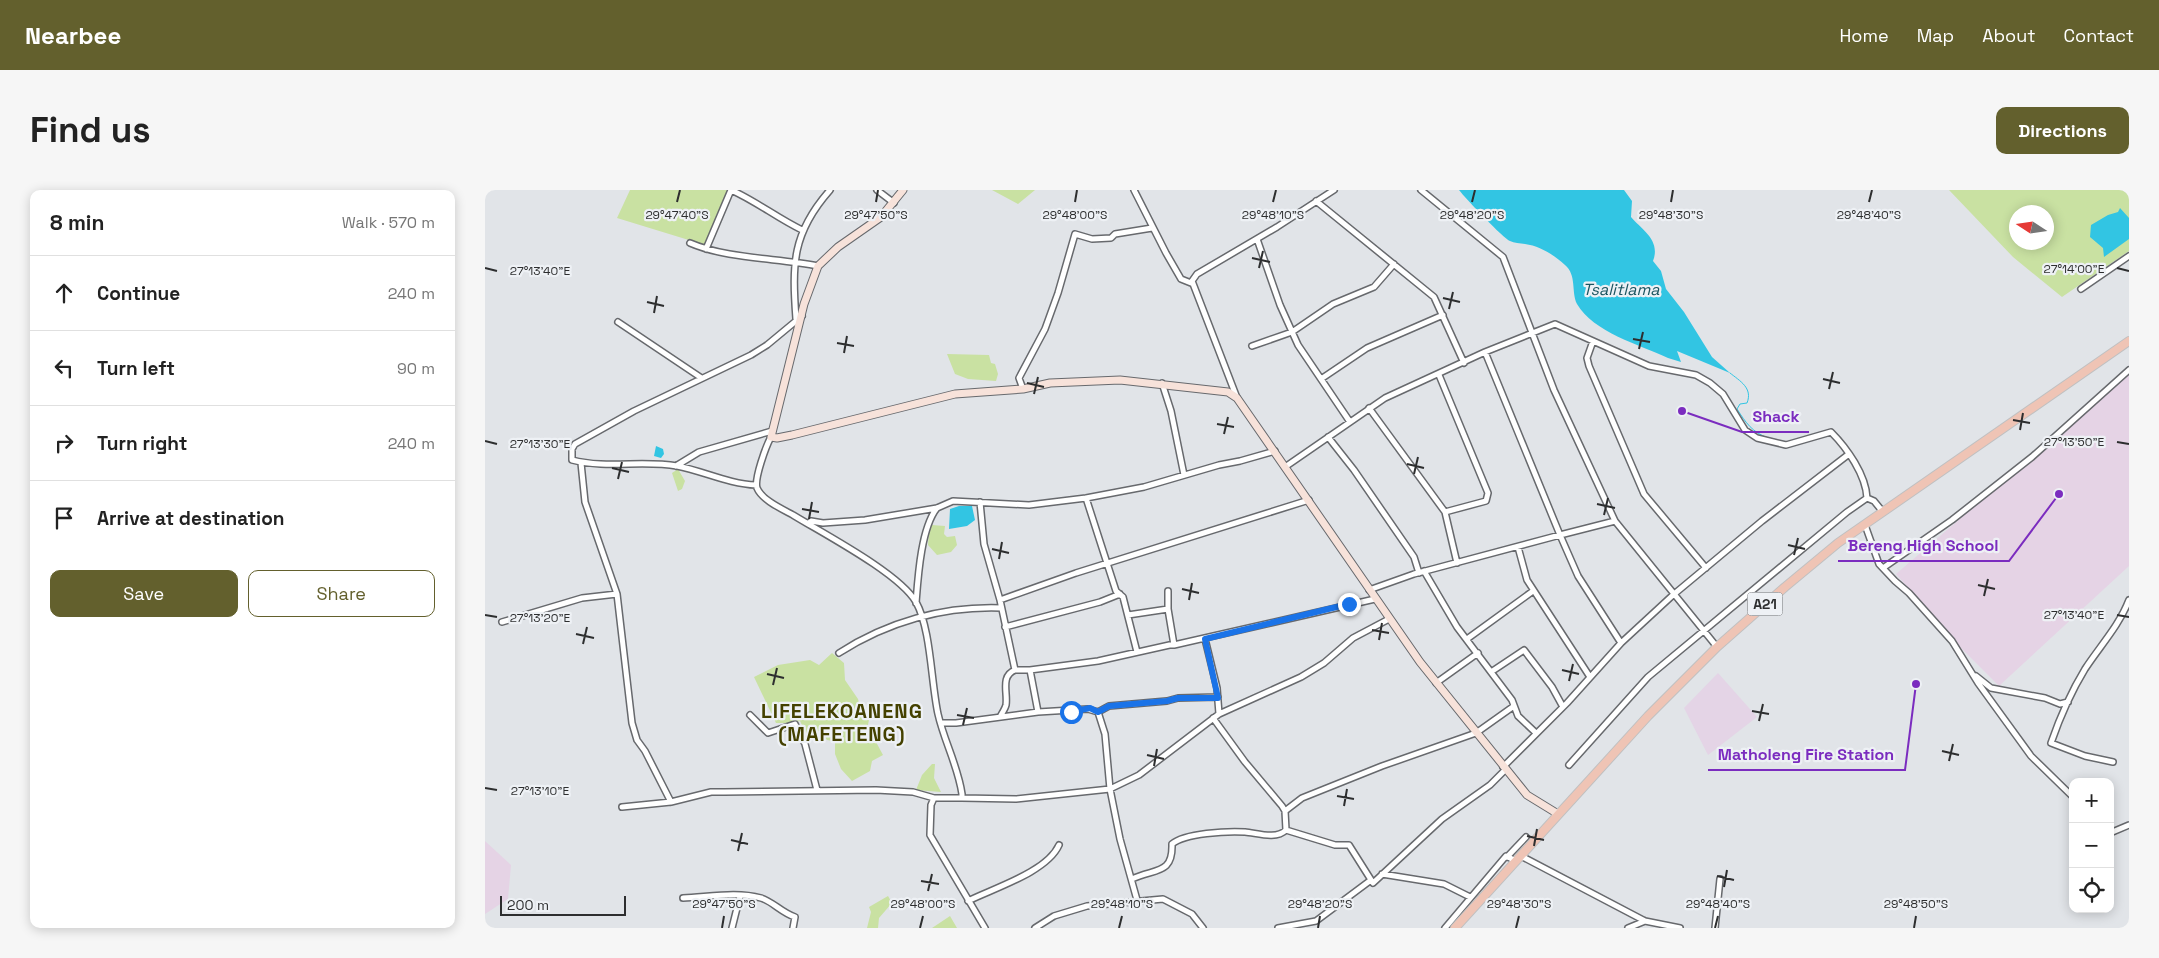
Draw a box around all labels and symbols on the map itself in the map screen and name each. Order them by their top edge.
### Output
north arrow [2009,205,2054,250]
text: 29°47'40"S [645,207,709,223]
text: 29°47'50"S [844,207,908,223]
text: 29°48'00"S [1043,207,1107,223]
text: 29°48'10"S [1242,207,1304,223]
text: 29°48'20"S [1440,207,1504,223]
text: 29°48'30"S [1639,207,1703,223]
text: 29°48'40"S [1837,207,1901,223]
text: 27°14'00"E [2044,261,2105,277]
text: 27°13'40"E [510,263,570,279]
water label: Tsalitlama [1583,279,1660,300]
callout: Shack [1742,401,1809,432]
text: Shack [1752,406,1800,427]
text: 27°13'50"E [2044,434,2104,450]
text: 27°13'30"E [510,436,571,452]
callout: Bereng High School [1838,530,2009,561]
text: Bereng High School [1848,535,1998,556]
road number: A21 [1747,592,1783,616]
route end [1338,593,1361,616]
text: 27°13'40"E [2044,607,2104,623]
text: 27°13'20"E [510,610,571,626]
district label: LIFELEKOANENG (MAFETENG) [761,698,923,747]
route start [1060,701,1083,724]
callout: Matholeng Fire Station [1708,739,1905,770]
text: Matholeng Fire Station [1718,744,1894,765]
text: 27°13'10"E [511,783,569,799]
scale bar [500,893,626,916]
text: 29°47'50"S [692,896,756,912]
text: 29°48'00"S [891,896,955,912]
text: 29°48'10"S [1091,896,1153,912]
text: 29°48'20"S [1288,896,1352,912]
text: 29°48'30"S [1487,896,1551,912]
text: 29°48'40"S [1686,896,1750,912]
text: 29°48'50"S [1884,896,1948,912]

